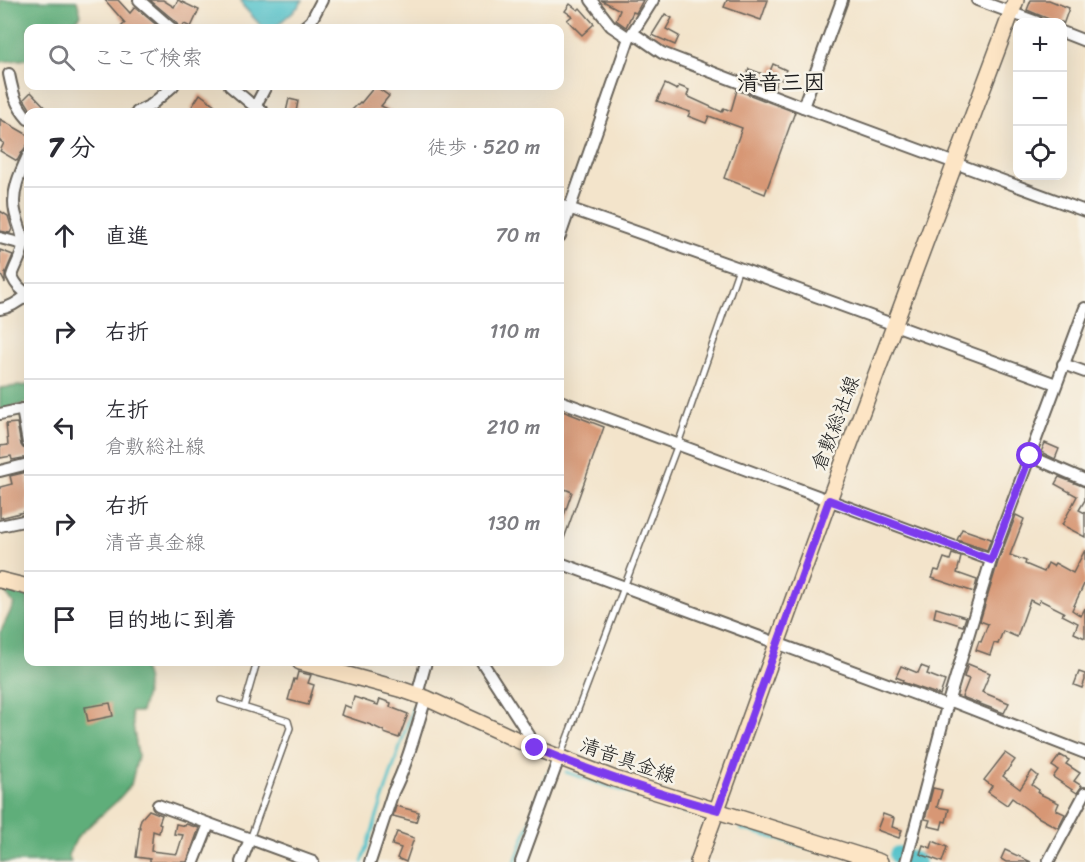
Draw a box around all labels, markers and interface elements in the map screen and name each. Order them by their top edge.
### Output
map controls [1013,18,1067,180]
button: + [1013,18,1067,72]
search box [24,24,564,90]
text: ここで検索 [93,38,203,77]
icon: search [45,41,78,74]
district label: 清音三因 [737,63,825,102]
button: − [1013,72,1067,126]
text: 7 分 [48,124,96,170]
button: locate [1013,126,1067,180]
text: 徒歩 · 520 m [427,130,540,165]
text: 直進 [105,216,149,255]
text: 70 m [495,218,540,253]
icon: ahead [48,219,81,252]
text: 右折 [105,312,149,351]
text: 110 m [490,314,540,349]
icon: right [48,315,81,348]
street label: 倉敷総社線 [801,370,870,476]
text: 左折 [105,390,149,429]
text: 210 m [487,410,540,445]
icon: left [48,411,81,444]
text: 倉敷総社線 [105,429,205,464]
route start [1016,442,1042,468]
text: 右折 [105,486,149,525]
text: 130 m [487,506,540,541]
icon: right [48,507,81,540]
text: 清音真金線 [105,525,205,560]
text: 目的地に到着 [105,600,237,639]
icon: arrive [48,603,81,636]
street label: 清音真金線 [575,728,681,793]
route end [521,734,547,760]

